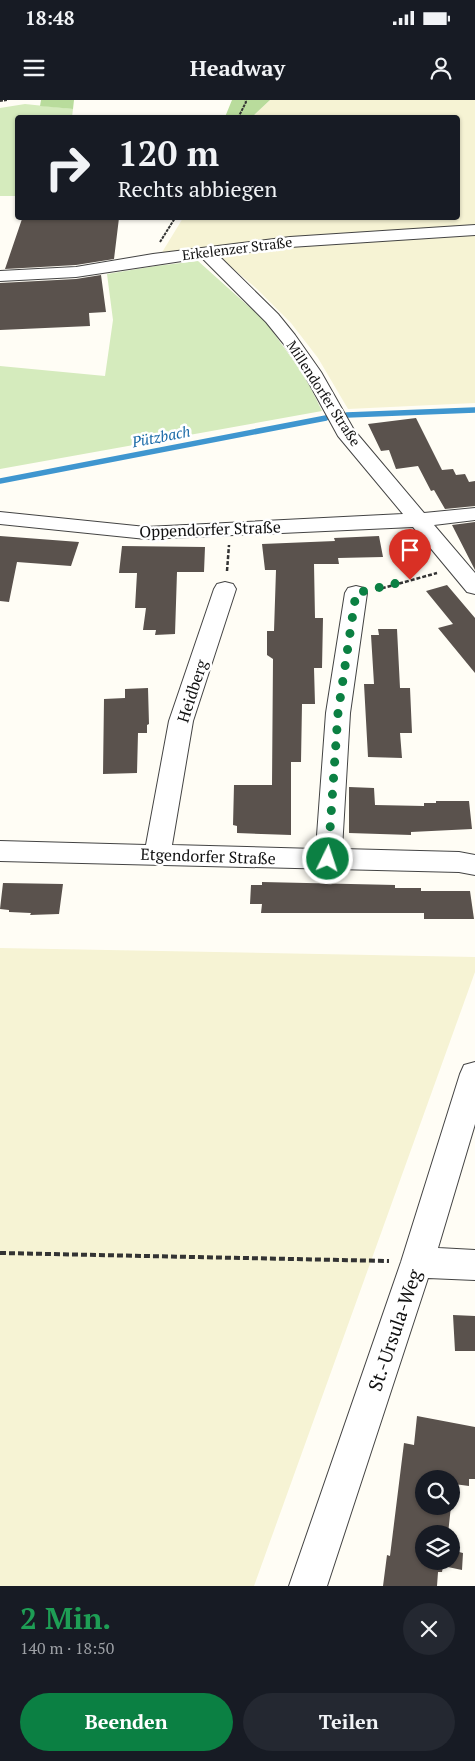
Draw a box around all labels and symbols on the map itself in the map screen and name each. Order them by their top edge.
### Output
street label: Erkelenzer Straße [181,232,293,264]
street label: Millendorfer Straße [283,336,365,450]
water label: Pützbach [129,421,192,452]
street label: Oppendorfer Straße [139,516,281,542]
pin [389,529,431,580]
street label: Heidberg [172,656,213,725]
position arrow [301,832,353,884]
street label: Etgendorfer Straße [140,843,276,869]
street label: St.-Ursula-Weg [362,1265,427,1394]

